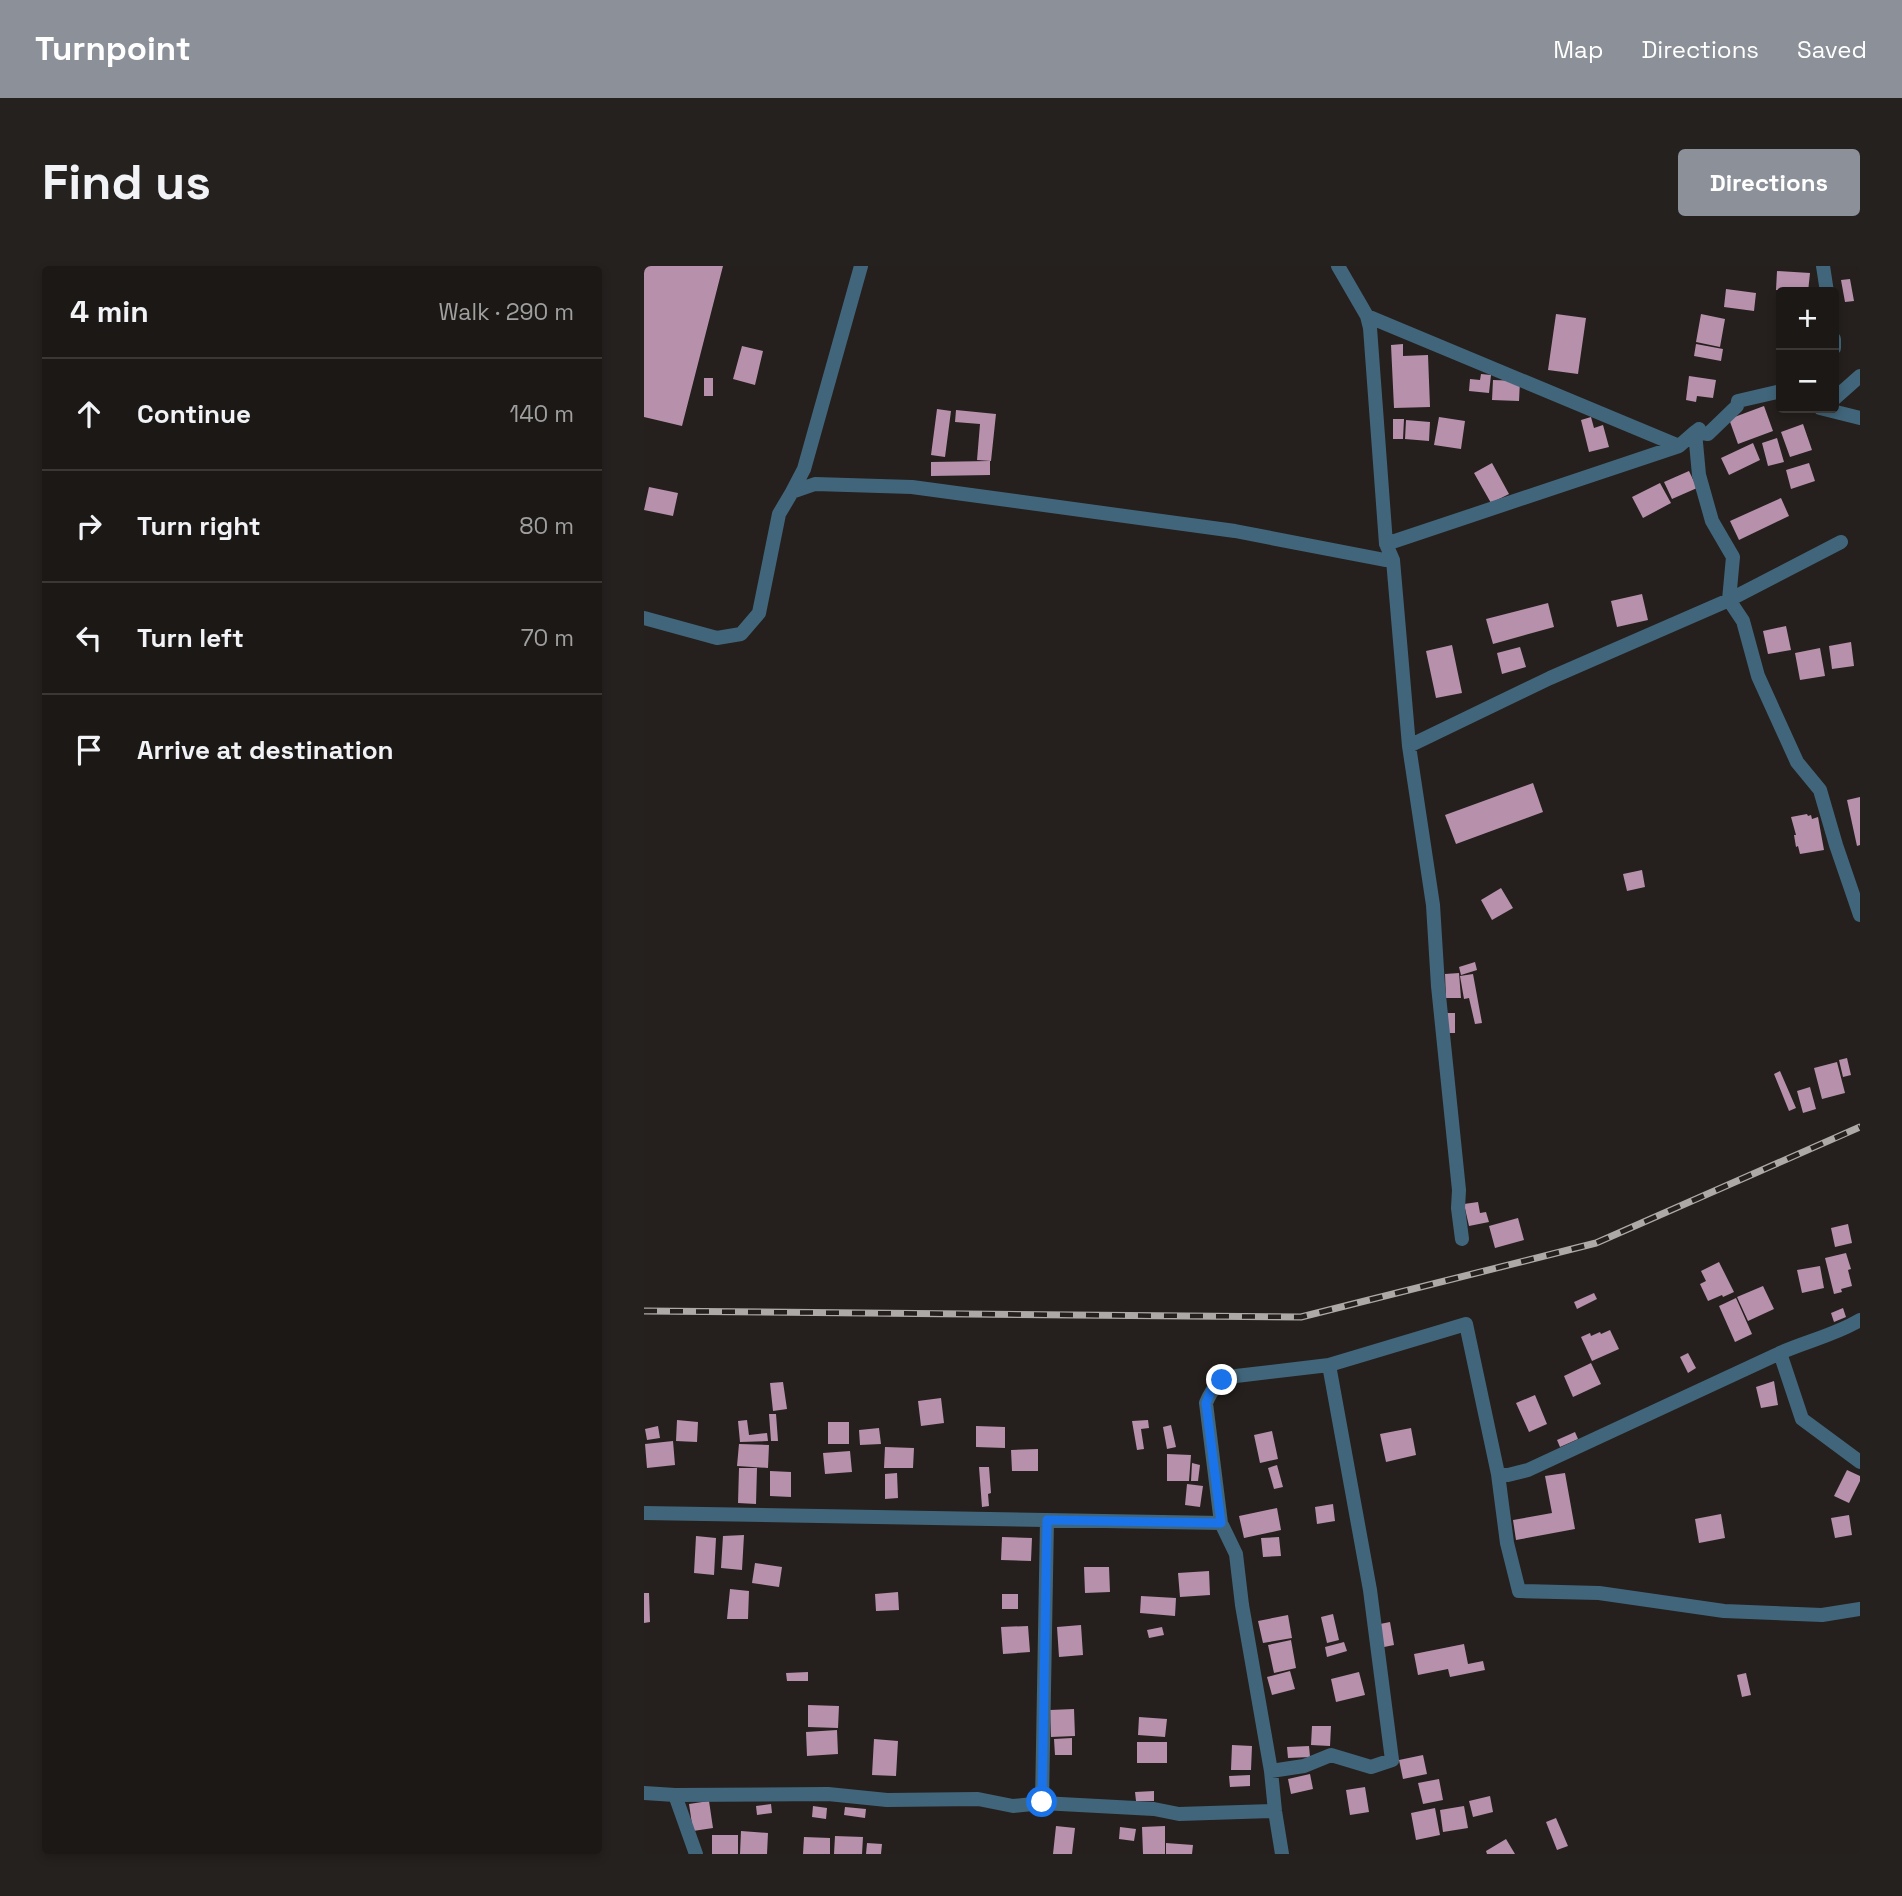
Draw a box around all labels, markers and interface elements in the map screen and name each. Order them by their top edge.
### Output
text: Turnpoint [35,28,191,70]
text: Map [1553,34,1603,65]
text: Directions [1641,34,1759,65]
text: Saved [1797,34,1867,65]
button: Directions [1678,149,1860,216]
text: Find us [42,151,211,213]
map controls [1776,287,1839,413]
button: + [1776,287,1839,350]
text: 4 min [70,292,149,331]
text: Walk · 290 m [438,297,574,327]
button: − [1776,350,1839,413]
icon: ahead [70,395,108,433]
text: Continue [137,397,251,431]
text: 140 m [510,399,574,429]
icon: right [70,507,108,545]
text: Turn right [137,509,261,543]
text: 80 m [519,511,574,541]
icon: left [70,619,108,657]
text: Turn left [137,621,244,655]
text: 70 m [521,623,574,653]
icon: arrive [70,731,108,769]
text: Arrive at destination [137,733,394,767]
route end [1206,1364,1237,1395]
route start [1026,1786,1057,1817]

